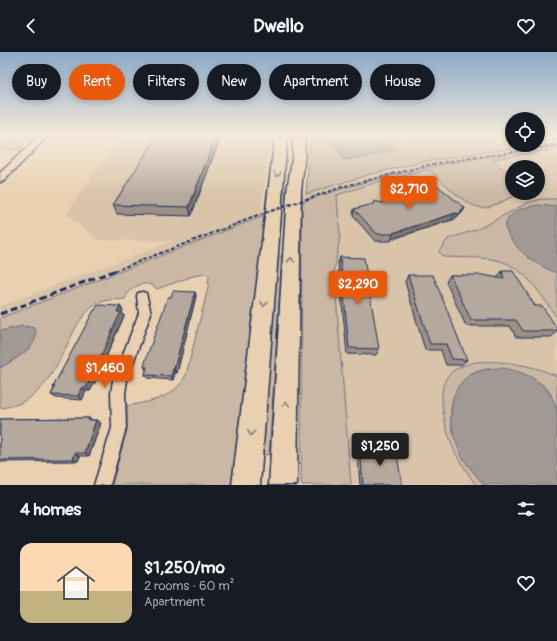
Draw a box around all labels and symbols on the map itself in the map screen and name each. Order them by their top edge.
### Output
one-way arrow [273,171,282,177]
pin: $2,710 [376,176,442,210]
one-way arrow [287,257,295,263]
pin: $2,290 [325,271,391,305]
one-way arrow [260,301,269,307]
pin: $1,460 [72,355,138,389]
one-way arrow [282,401,290,407]
one-way arrow [247,430,256,436]
pin: $1,250 [347,433,413,467]

